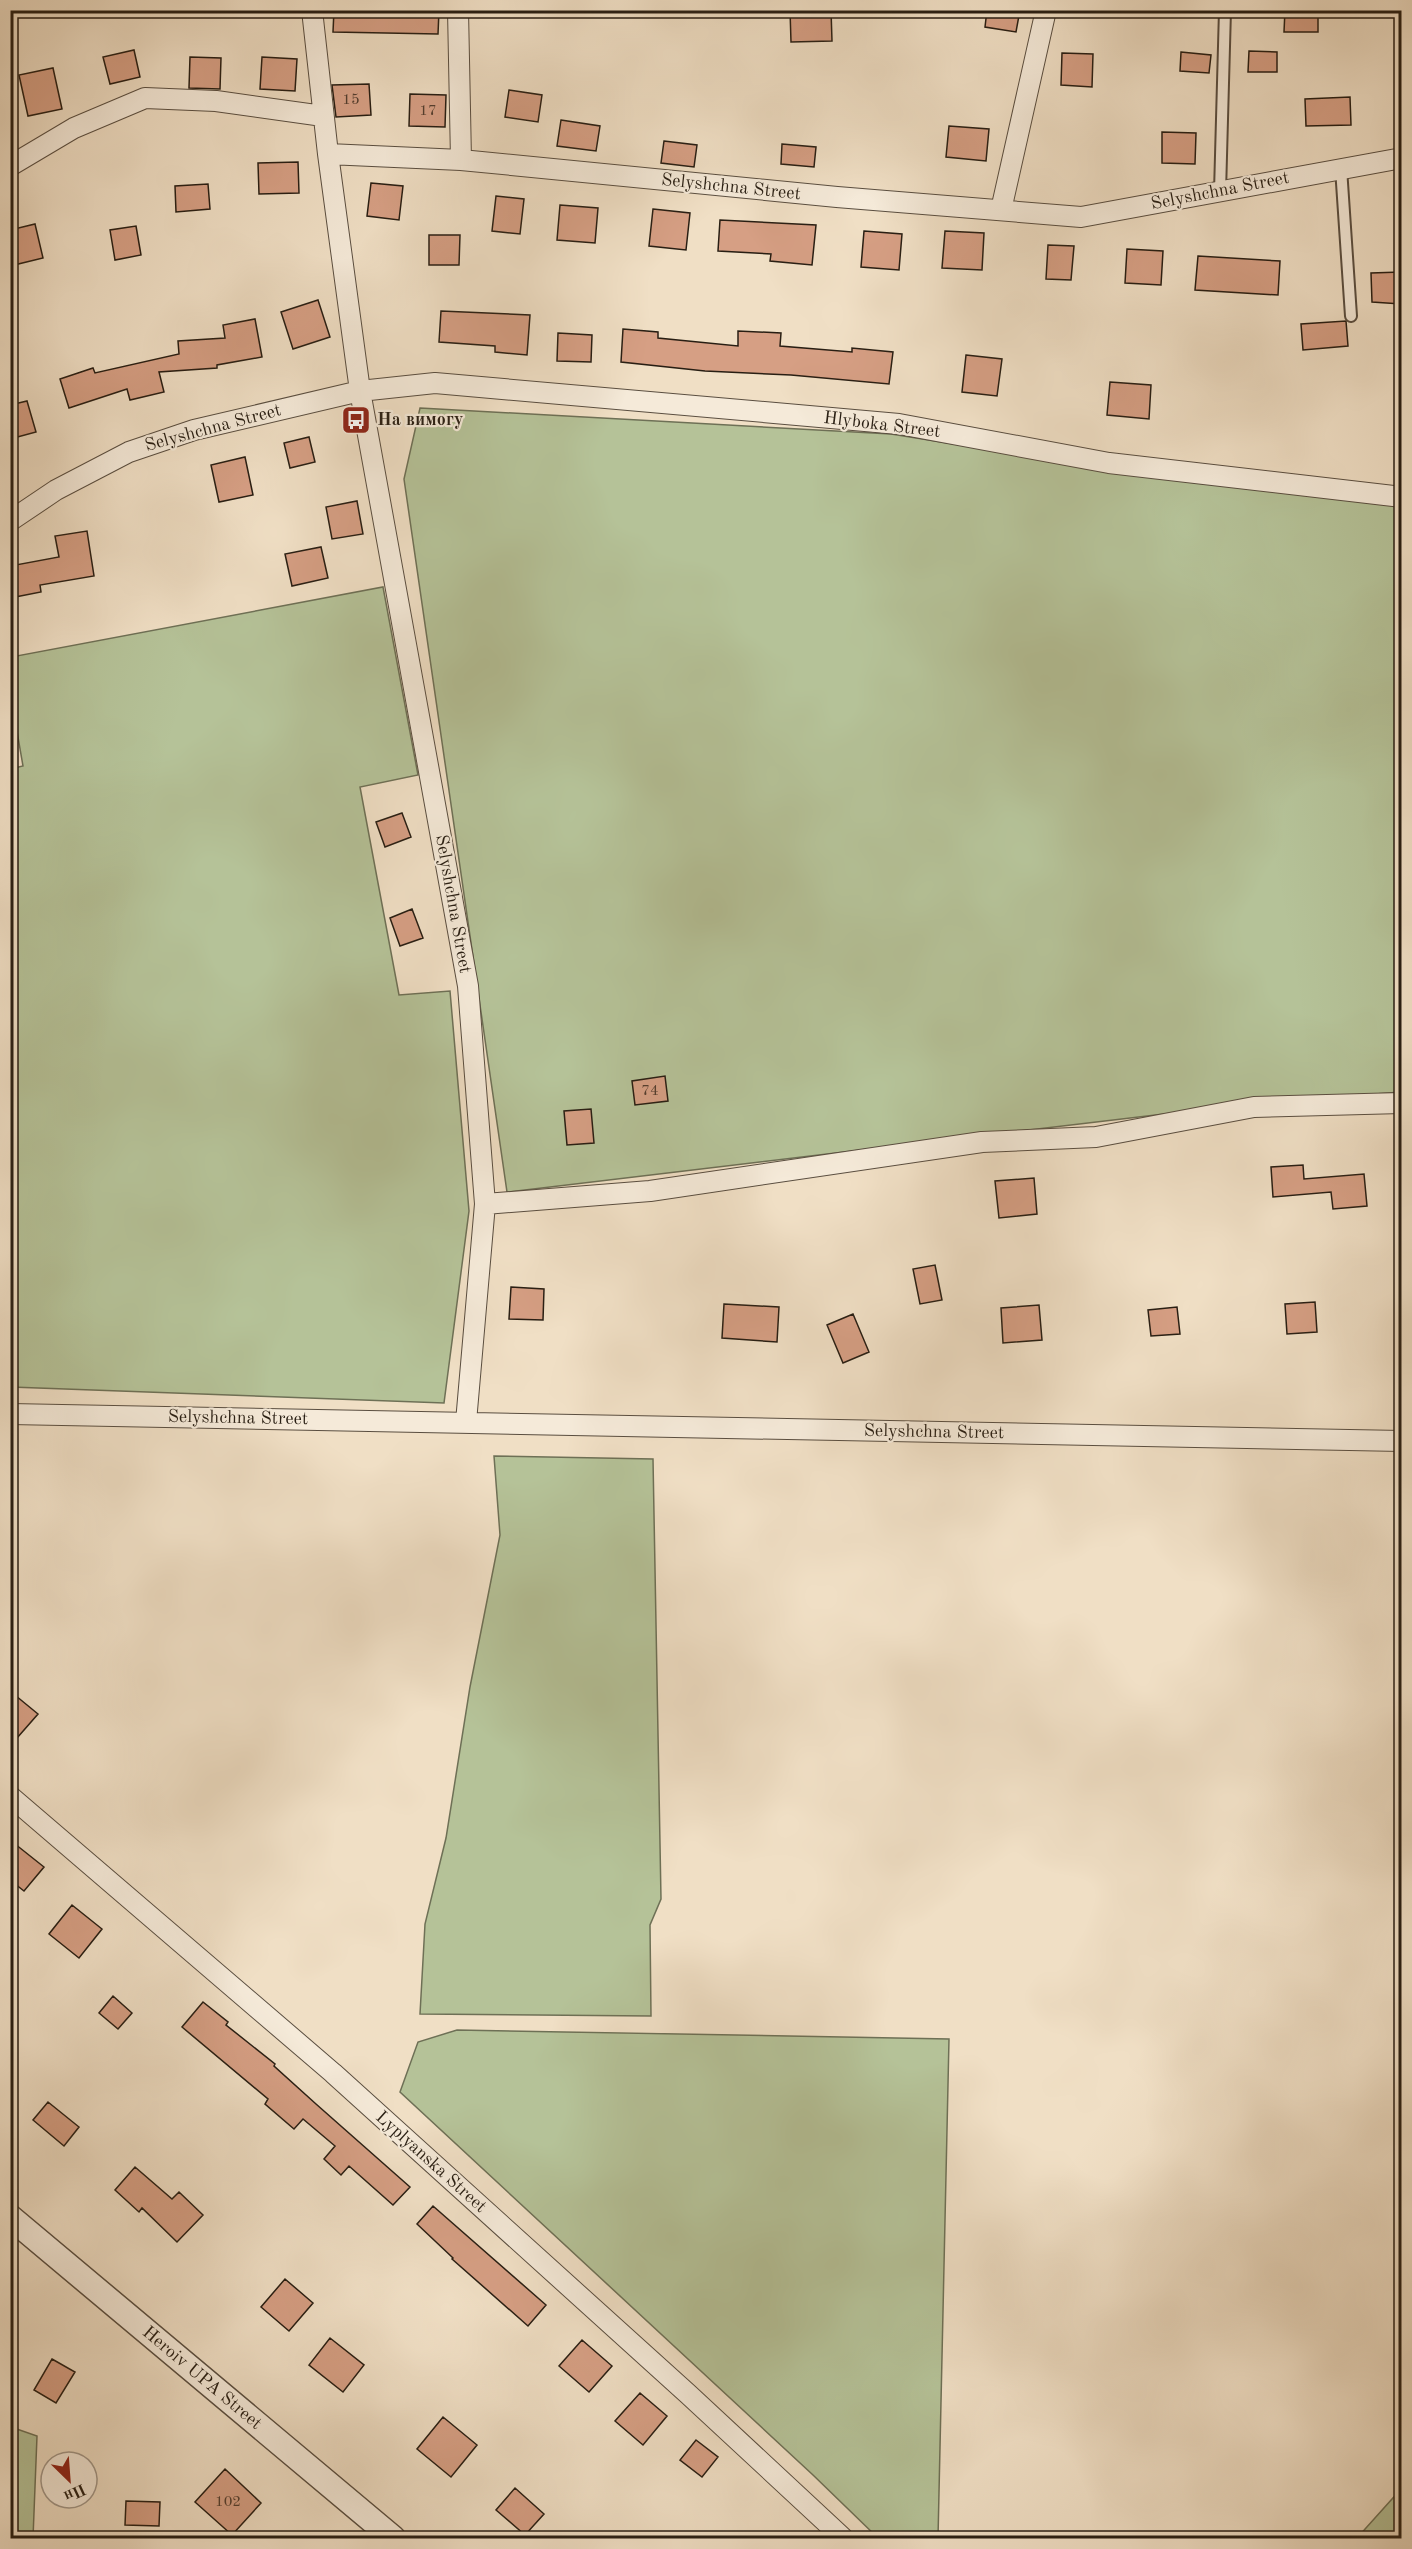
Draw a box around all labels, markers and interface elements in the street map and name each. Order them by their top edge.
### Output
house number: 15 [342,93,360,108]
house number: 17 [419,104,437,119]
street label: Selyshchna Street [1149,169,1291,213]
street label: Selyshchna Street [660,171,802,203]
street label: Selyshchna Street [143,401,283,455]
bus stop icon: На вимогу [340,404,372,436]
street label: Hlyboka Street [822,409,942,441]
place label: На вимогу [377,411,463,429]
street label: Selyshchna Street [432,833,474,975]
house number: 74 [641,1084,659,1099]
street label: Selyshchna Street [168,1408,308,1428]
street label: Selyshchna Street [864,1422,1004,1442]
street label: Lyplyanska Street [372,2108,490,2216]
street label: Heroiv UPA Street [139,2323,265,2433]
north arrow [39,2450,99,2510]
text: Пн [61,2480,88,2504]
house number: 102 [215,2495,241,2510]

